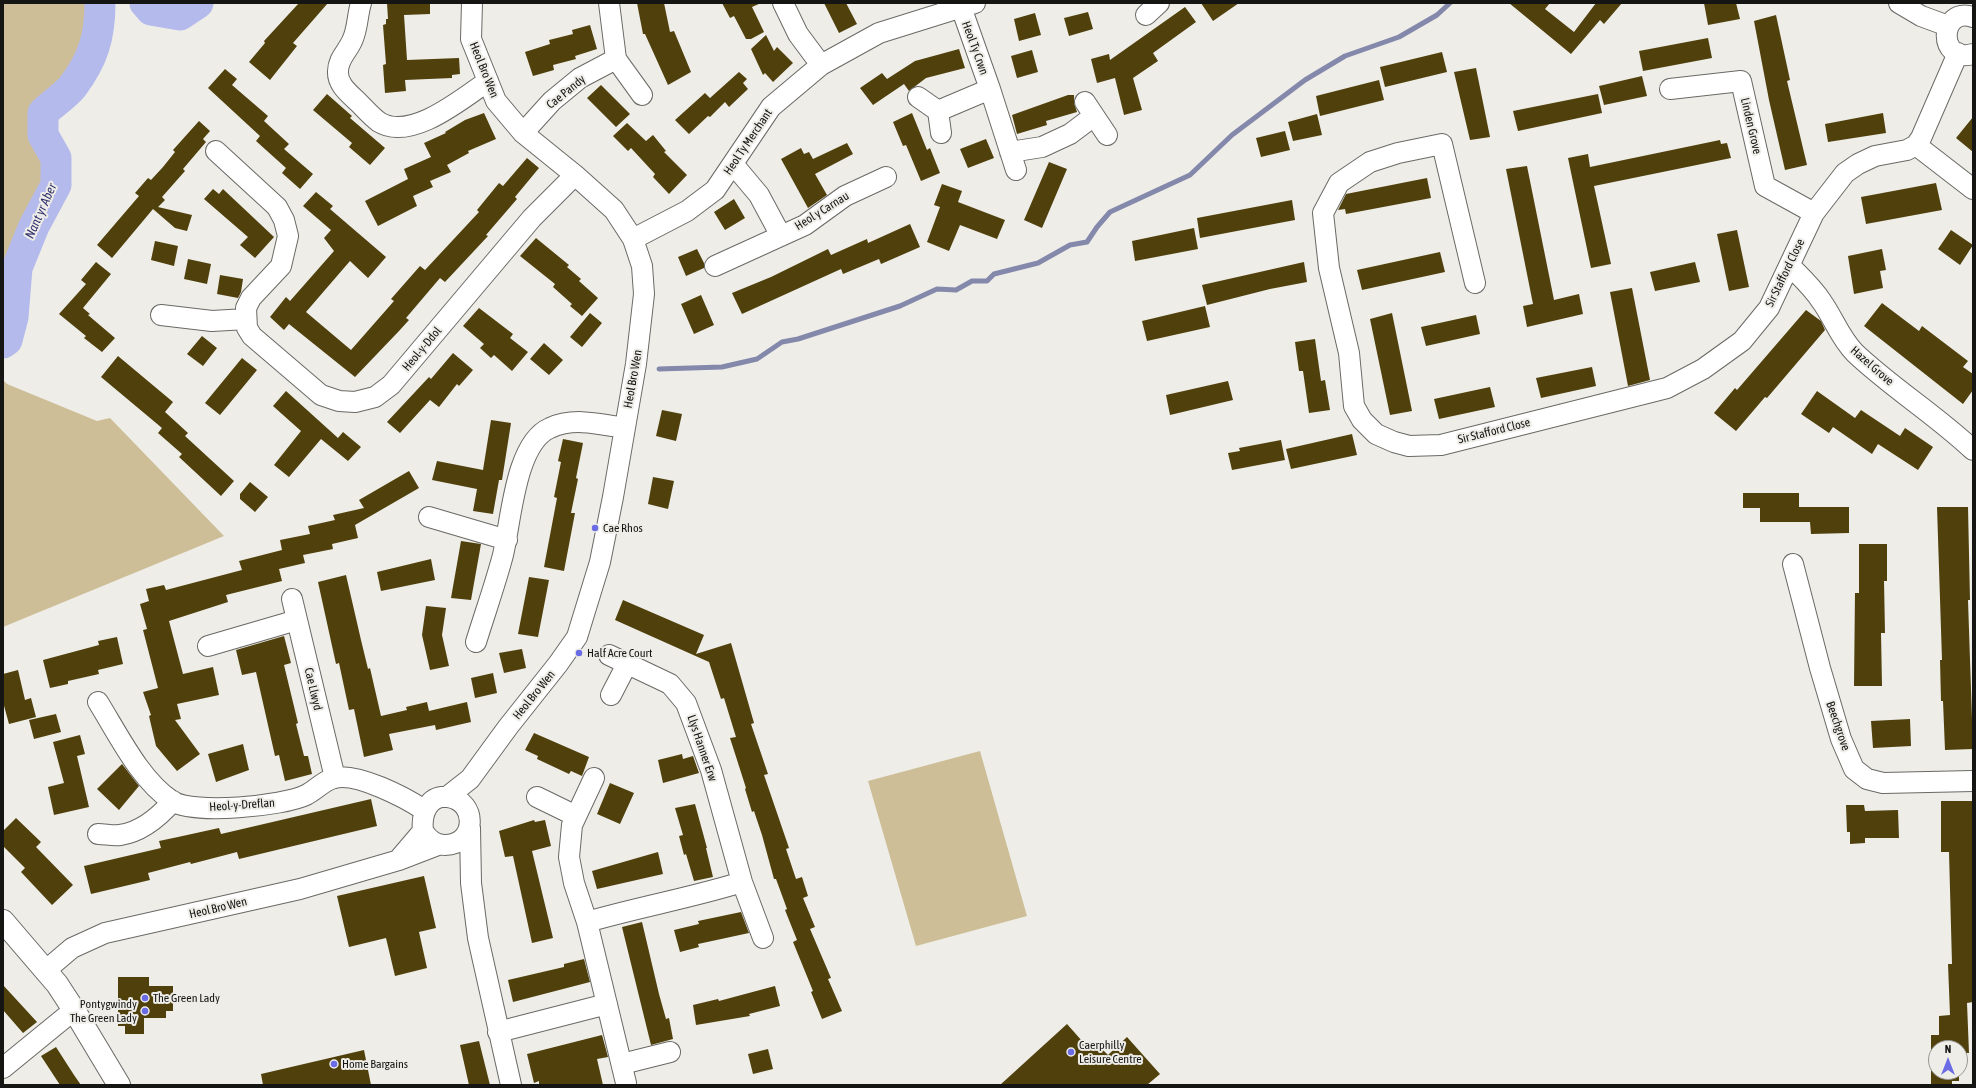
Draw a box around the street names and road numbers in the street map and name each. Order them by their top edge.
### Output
street label: Heol Ty Crwn [959,19,991,77]
street label: Heol Bro Wen [466,40,502,100]
street label: Cae Pandy [544,72,588,112]
street label: Linden Grove [1738,96,1764,156]
street label: Heol Ty Merchant [721,106,775,178]
street label: Heol y Carnau [792,189,852,233]
street label: Sir Stafford Close [1762,237,1808,309]
street label: Heol-y-Ddol [399,324,445,374]
street label: Hazel Grove [1847,343,1897,389]
street label: Heol Bro Wen [621,349,645,409]
street label: Sir Stafford Close [1456,415,1532,447]
street label: Cae Llwyd [301,666,325,712]
street label: Heol Bro Wen [510,668,558,722]
street label: Beechgrove [1823,699,1853,753]
street label: Llys Hanner Erw [684,713,720,783]
street label: Heol-y-Dreflan [209,796,275,814]
street label: Heol Bro Wen [188,894,248,922]

